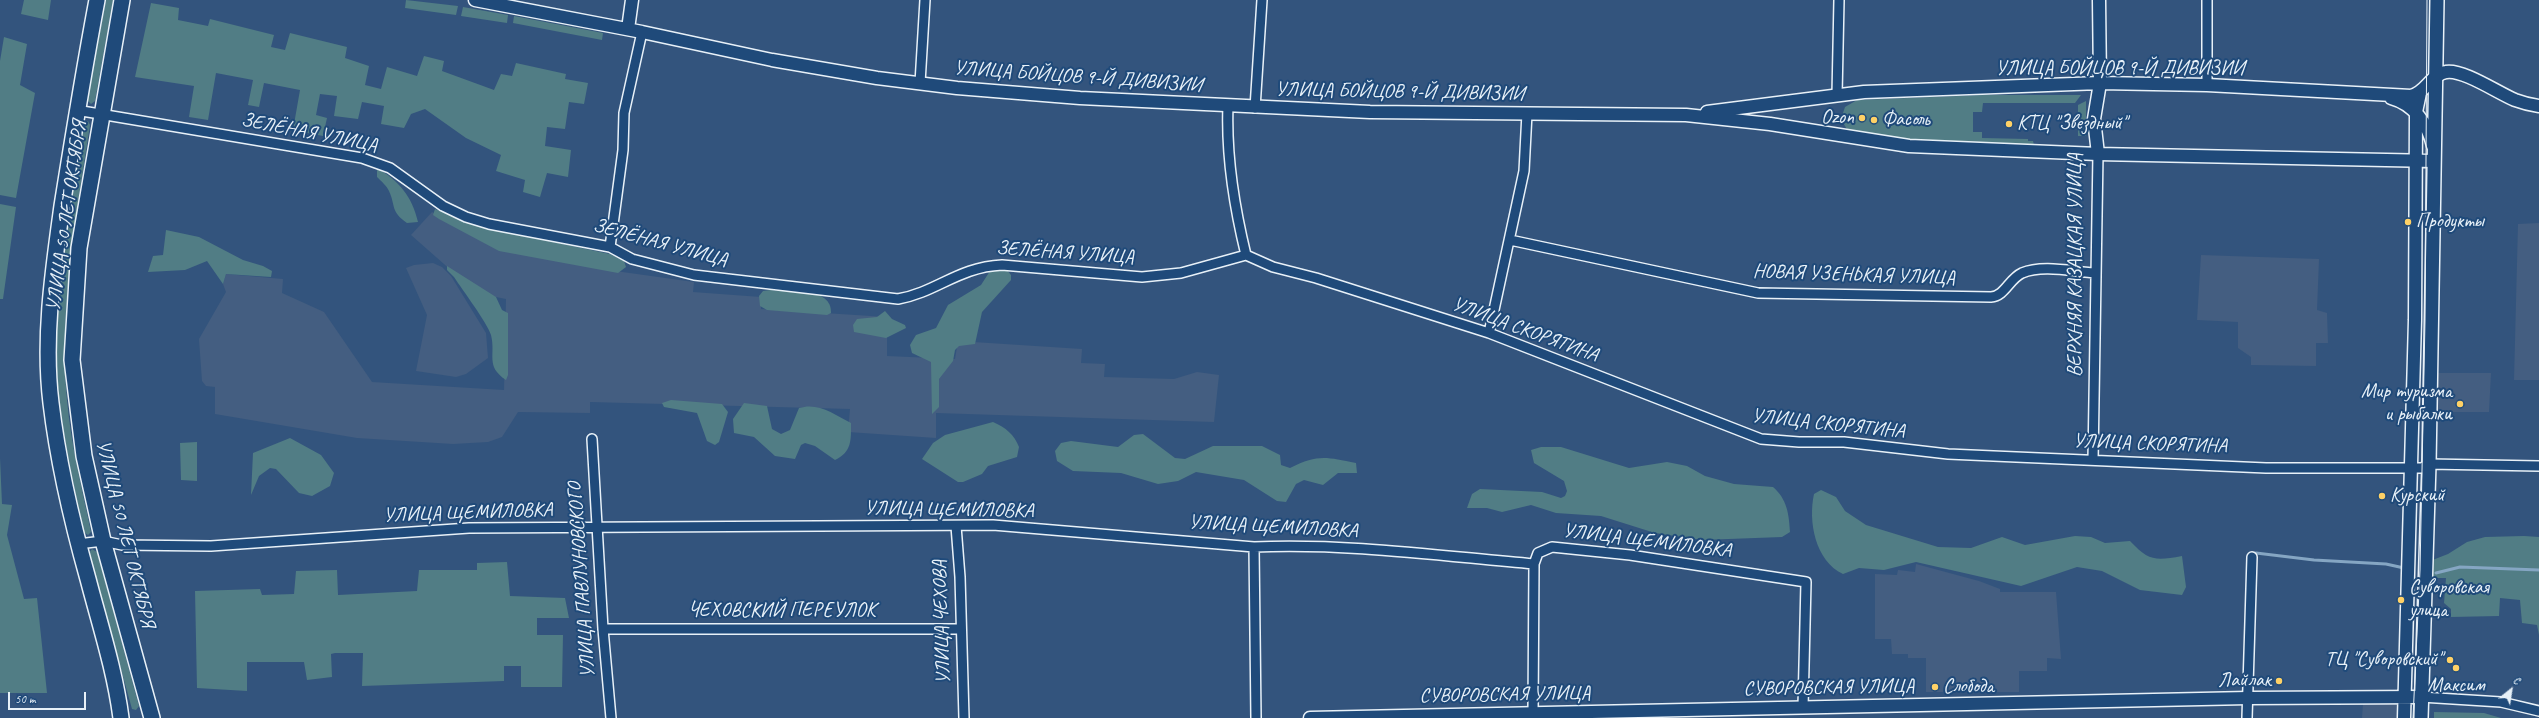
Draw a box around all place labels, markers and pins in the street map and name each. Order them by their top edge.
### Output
place label: Ozon [1821,106,1854,130]
place label: Фасоль [1882,108,1930,132]
place label: КТЦ "Звездный" [2017,112,2127,136]
marker: Ozon [1857,113,1867,123]
marker: Фасоль [1869,115,1879,125]
marker: КТЦ "Звездный" [2004,119,2014,129]
place label: Продукты [2416,210,2484,234]
marker: Продукты [2403,217,2413,227]
place label: Мир туризма и рыбалки [2361,380,2452,427]
marker: Мир туризма и рыбалки [2455,399,2465,409]
place label: Курский [2390,484,2445,508]
marker: Курский [2377,491,2387,501]
place label: Суворовская улица [2409,576,2489,623]
marker: Суворовская улица [2396,595,2406,605]
place label: ТЦ "Суворовский" [2325,648,2442,672]
marker: ТЦ "Суворовский" [2445,655,2455,665]
marker: Максим [2451,663,2461,673]
place label: Лайлак [2218,669,2271,693]
place label: Максим [2428,674,2484,698]
place label: Слобода [1943,675,1994,699]
marker: Лайлак [2274,676,2284,686]
marker: Слобода [1930,682,1940,692]

